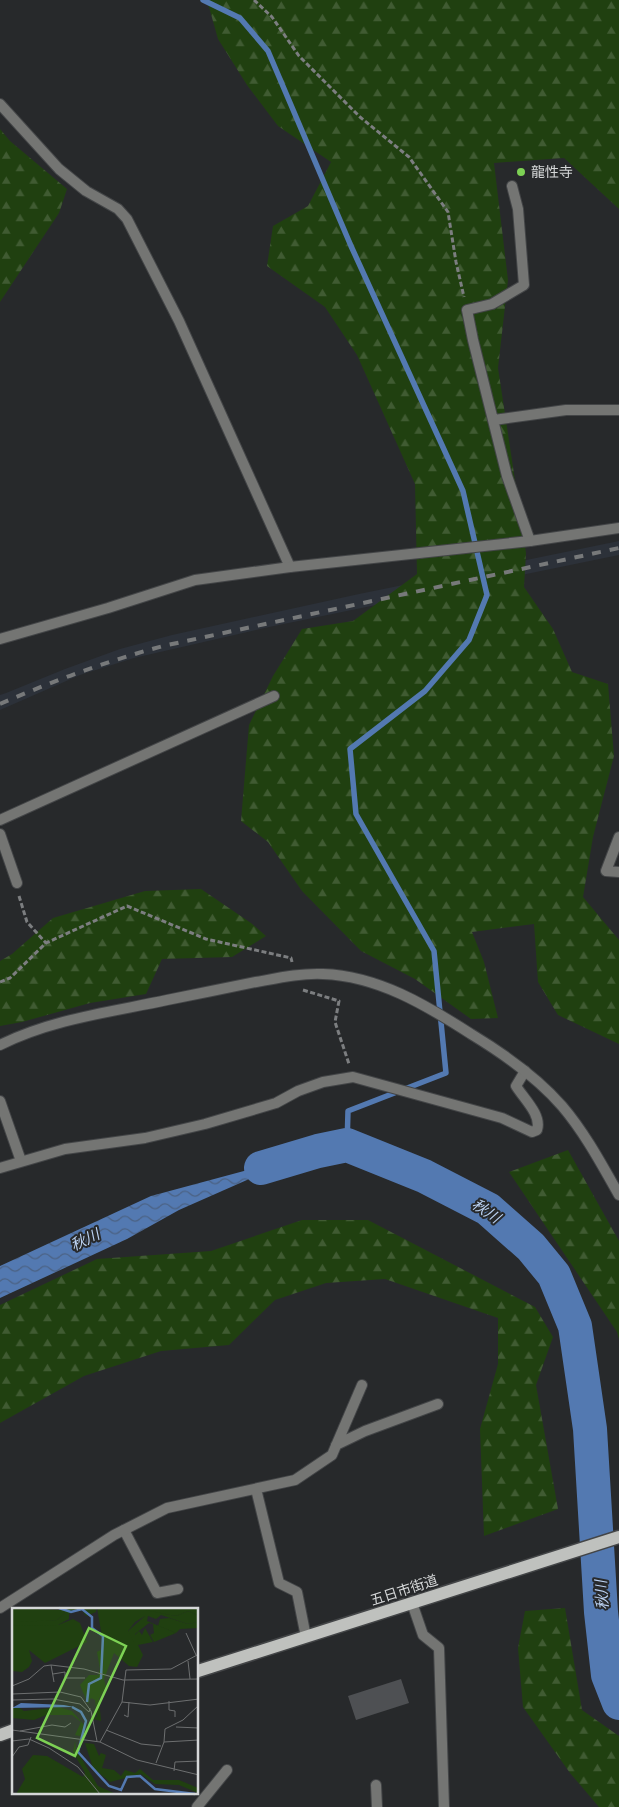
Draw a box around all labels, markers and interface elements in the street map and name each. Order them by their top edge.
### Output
place label: 龍性寺 [531,162,573,181]
marker: 龍性寺 [515,166,527,178]
water label: 秋川 [468,1193,506,1229]
water label: 秋川 [67,1223,105,1256]
street label: 五日市街道 [368,1570,440,1609]
water label: 秋川 [590,1577,613,1611]
inset map [12,1608,199,1794]

